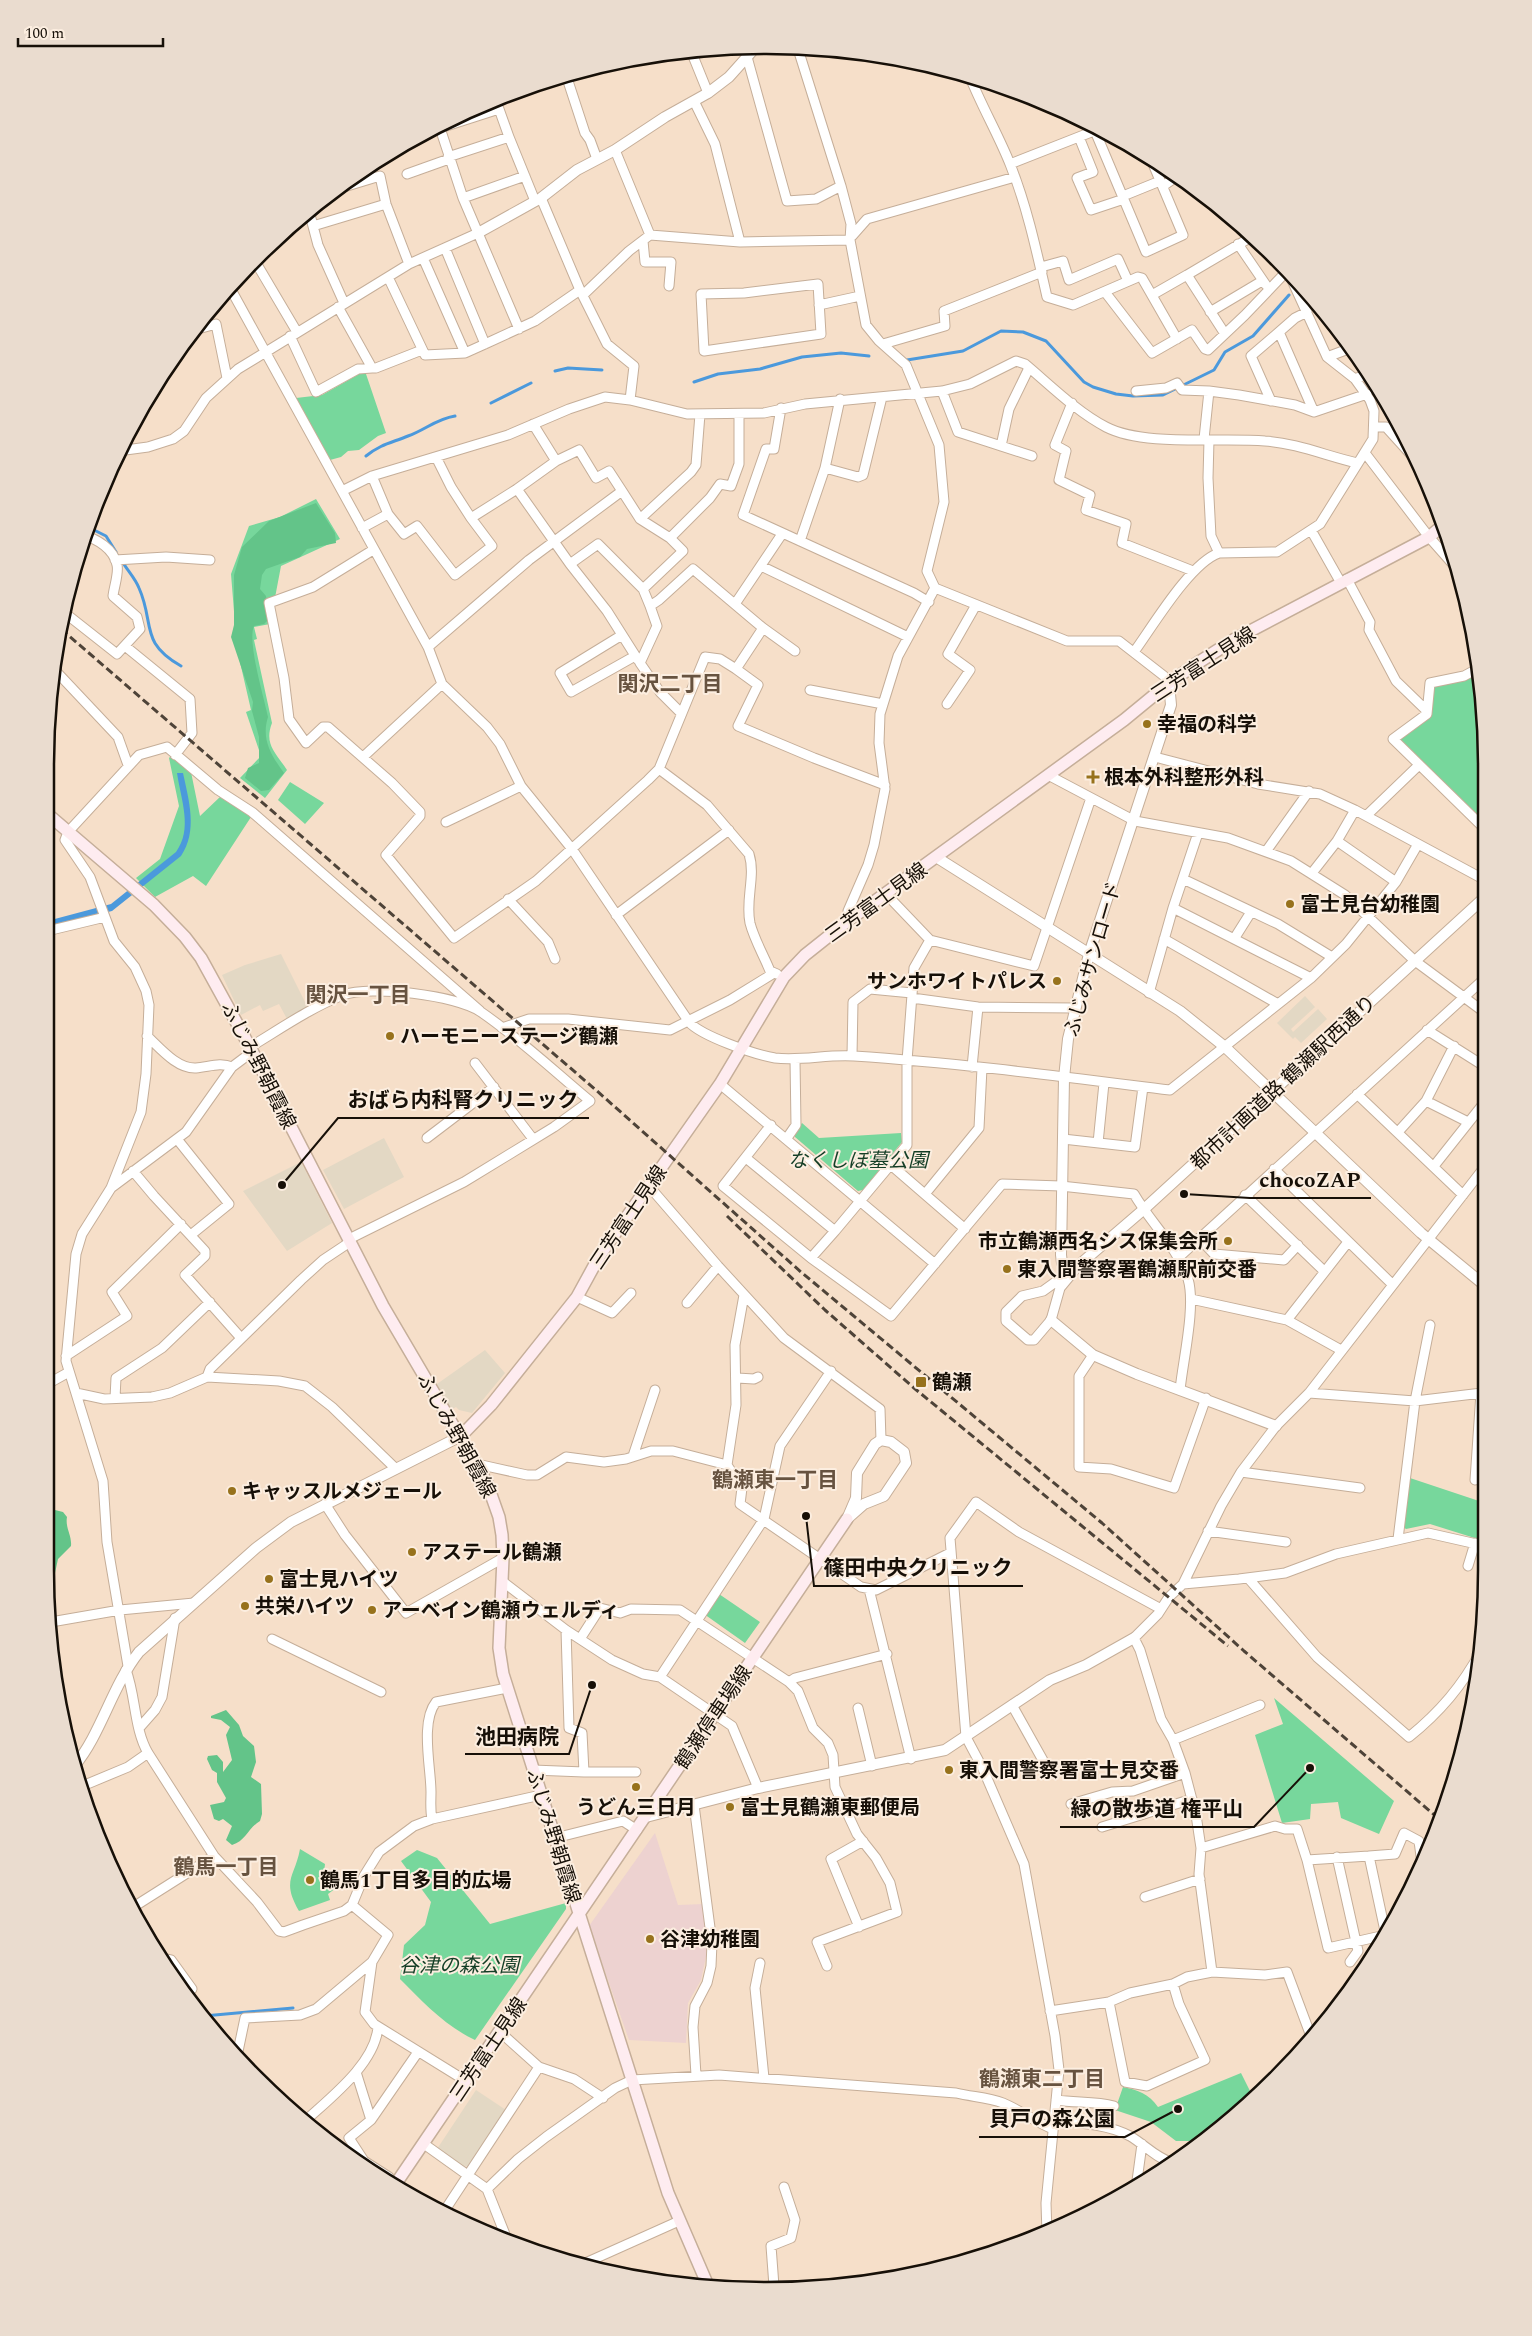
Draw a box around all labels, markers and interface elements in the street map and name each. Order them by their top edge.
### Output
scale bar [18,15,162,47]
text: 100 m [25,22,64,45]
street label: 三芳富士見線 [1145,620,1262,710]
district label: 関沢二丁目 [618,669,723,701]
place label: 幸福の科学 [1157,710,1257,740]
marker: 幸福の科学 [1141,718,1153,730]
place label: 根本外科整形外科 [1104,763,1264,793]
marker: 根本外科整形外科 [1086,770,1100,784]
street label: 三芳富士見線 [819,855,934,950]
street label: ふじみサンロード [1056,878,1129,1040]
place label: 富士見台幼稚園 [1300,890,1440,920]
marker: 富士見台幼稚園 [1284,898,1296,910]
place label: サンホワイトパレス [867,967,1047,997]
marker: サンホワイトパレス [1051,975,1063,987]
district label: 関沢一丁目 [306,980,411,1012]
street label: 都市計画道路 鶴瀬駅西通り [1184,988,1384,1177]
street label: ふじみ野朝霞線 [213,996,303,1135]
place label: ハーモニーステージ鶴瀬 [400,1022,619,1052]
marker: ハーモニーステージ鶴瀬 [384,1030,396,1042]
callout: おばら内科腎クリニック [338,1082,589,1118]
text: おばら内科腎クリニック [348,1085,579,1117]
park label: なくしぼ墓公園 [788,1146,931,1176]
street label: 三芳富士見線 [583,1159,675,1276]
callout: chocoZAP [1250,1162,1371,1198]
text: chocoZAP [1259,1165,1361,1197]
place label: 市立鶴瀬西名シス保集会所 [978,1227,1218,1257]
marker: 市立鶴瀬西名シス保集会所 [1222,1235,1234,1247]
place label: 東入間警察署鶴瀬駅前交番 [1017,1255,1257,1285]
marker: 東入間警察署鶴瀬駅前交番 [1001,1263,1013,1275]
street label: ふじみ野朝霞線 [409,1367,503,1504]
place label: 鶴瀬 [932,1368,972,1398]
marker: 鶴瀬 [914,1375,928,1389]
district label: 鶴瀬東一丁目 [712,1465,838,1497]
place label: キャッスルメジェール [242,1477,442,1507]
marker: キャッスルメジェール [226,1485,238,1497]
place label: アステール鶴瀬 [422,1538,562,1568]
marker: アステール鶴瀬 [406,1546,418,1558]
callout: 篠田中央クリニック [814,1550,1023,1586]
text: 篠田中央クリニック [824,1553,1013,1585]
place label: 富士見ハイツ [279,1565,399,1595]
marker: 富士見ハイツ [263,1573,275,1585]
place label: 共栄ハイツ [255,1592,355,1622]
place label: アーベイン鶴瀬ウェルディ [382,1596,619,1626]
marker: 共栄ハイツ [239,1600,251,1612]
marker: アーベイン鶴瀬ウェルディ [366,1604,378,1616]
street label: 鶴瀬停車場線 [668,1659,760,1776]
callout: 池田病院 [465,1718,569,1754]
text: 池田病院 [475,1722,559,1754]
place label: 東入間警察署富士見交番 [959,1756,1179,1786]
marker: 東入間警察署富士見交番 [943,1764,955,1776]
street label: ふじみ野朝霞線 [518,1765,588,1908]
marker: うどん三日月 [630,1781,642,1793]
callout: 緑の散歩道 権平山 [1060,1791,1254,1827]
place label: うどん三日月 [576,1793,696,1823]
place label: 富士見鶴瀬東郵便局 [740,1793,920,1823]
text: 緑の散歩道 権平山 [1070,1794,1244,1826]
marker: 富士見鶴瀬東郵便局 [724,1801,736,1813]
district label: 鶴馬一丁目 [174,1852,279,1884]
place label: 鶴馬1丁目多目的広場 [320,1866,511,1896]
marker: 鶴馬1丁目多目的広場 [304,1874,316,1886]
place label: 谷津幼稚園 [660,1925,760,1955]
marker: 谷津幼稚園 [644,1933,656,1945]
park label: 谷津の森公園 [399,1951,522,1981]
street label: 三芳富士見線 [443,1991,535,2108]
district label: 鶴瀬東二丁目 [979,2064,1105,2096]
callout: 貝戸の森公園 [979,2101,1125,2137]
text: 貝戸の森公園 [989,2104,1115,2136]

